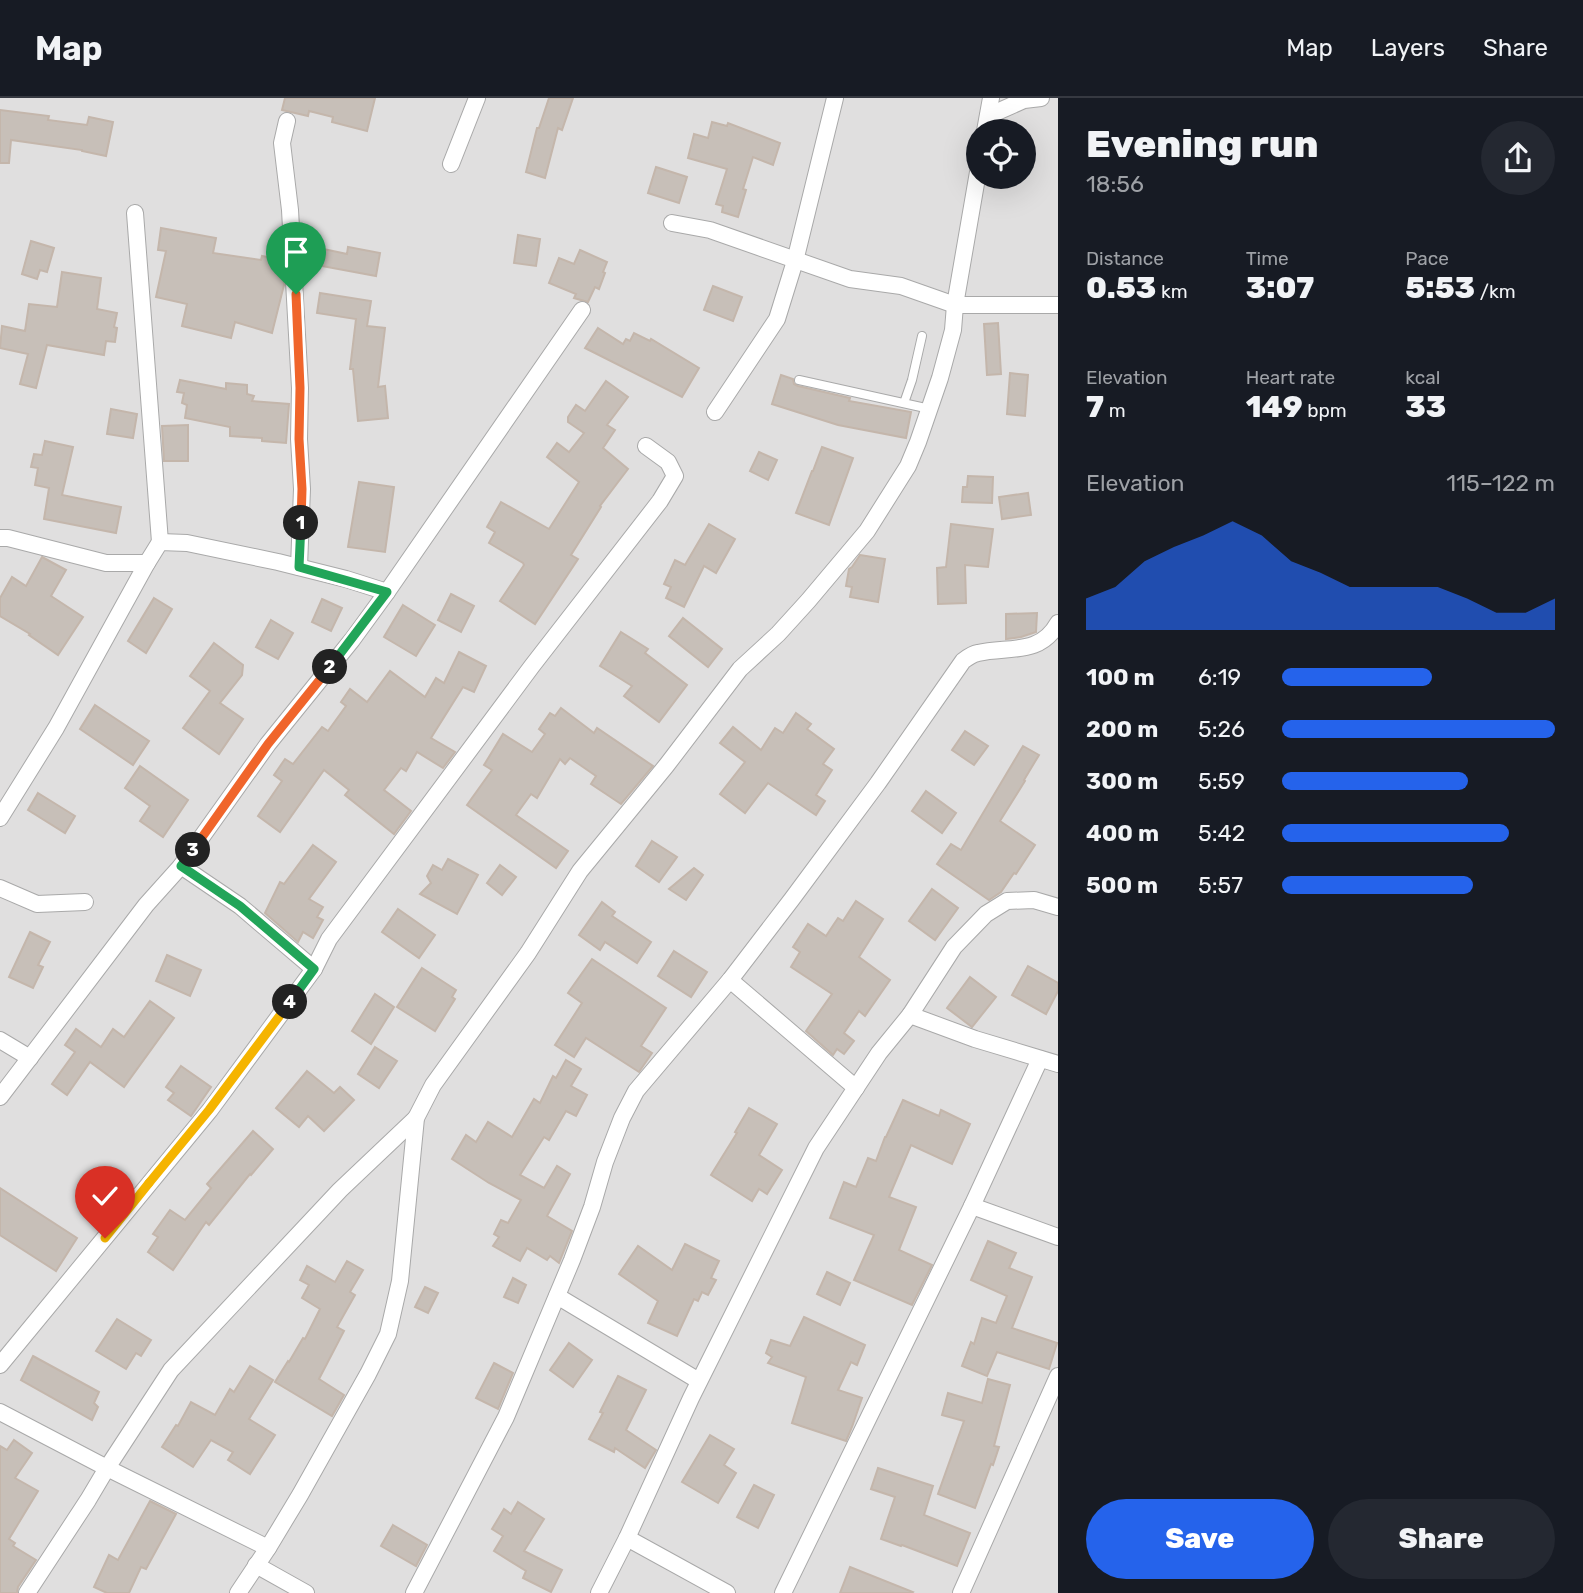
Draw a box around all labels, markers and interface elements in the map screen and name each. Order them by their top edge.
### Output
text: Map [35,29,103,68]
text: Map [1286,34,1333,62]
text: Layers [1371,34,1445,62]
text: Share [1483,34,1548,62]
map controls [966,119,1036,189]
button: locate [966,119,1036,189]
text: Evening run [1086,121,1319,167]
button: share [1481,121,1555,195]
text: 18:56 [1086,170,1144,198]
pin [266,222,326,294]
icon: arrive [277,233,315,271]
text: Distance [1086,247,1164,270]
text: Time [1246,247,1289,270]
text: Pace [1405,247,1449,270]
text: 0.53 [1086,270,1156,306]
text: 3:07 [1246,270,1314,306]
text: 5:53 [1405,270,1475,306]
text: km [1156,280,1188,303]
text: /km [1475,280,1516,303]
text: Elevation [1086,366,1167,389]
text: Heart rate [1246,366,1335,389]
text: kcal [1405,366,1440,389]
text: 7 [1086,389,1104,425]
text: 149 [1246,389,1303,425]
text: 33 [1405,389,1446,425]
text: m [1104,399,1126,422]
text: bpm [1303,399,1347,422]
text: Elevation [1086,469,1185,497]
text: 115–122 m [1446,469,1555,497]
pin: 1 [284,506,318,540]
text: 1 [296,511,305,534]
pin: 2 [312,650,348,684]
text: 2 [323,655,336,678]
text: 100 m [1086,663,1155,691]
text: 6:19 [1198,663,1241,691]
text: 200 m [1086,715,1158,743]
text: 5:26 [1198,715,1245,743]
text: 300 m [1086,767,1158,795]
text: 5:59 [1198,767,1245,795]
text: 400 m [1086,819,1159,847]
text: 5:42 [1198,819,1245,847]
pin: 3 [176,832,210,868]
text: 3 [186,838,199,861]
text: 500 m [1086,871,1158,899]
text: 5:57 [1198,871,1243,899]
pin: 4 [272,984,308,1020]
text: 4 [283,990,296,1013]
pin [75,1166,135,1238]
icon: check [86,1177,124,1215]
button: Save [1086,1499,1314,1579]
button: Share [1328,1499,1555,1579]

